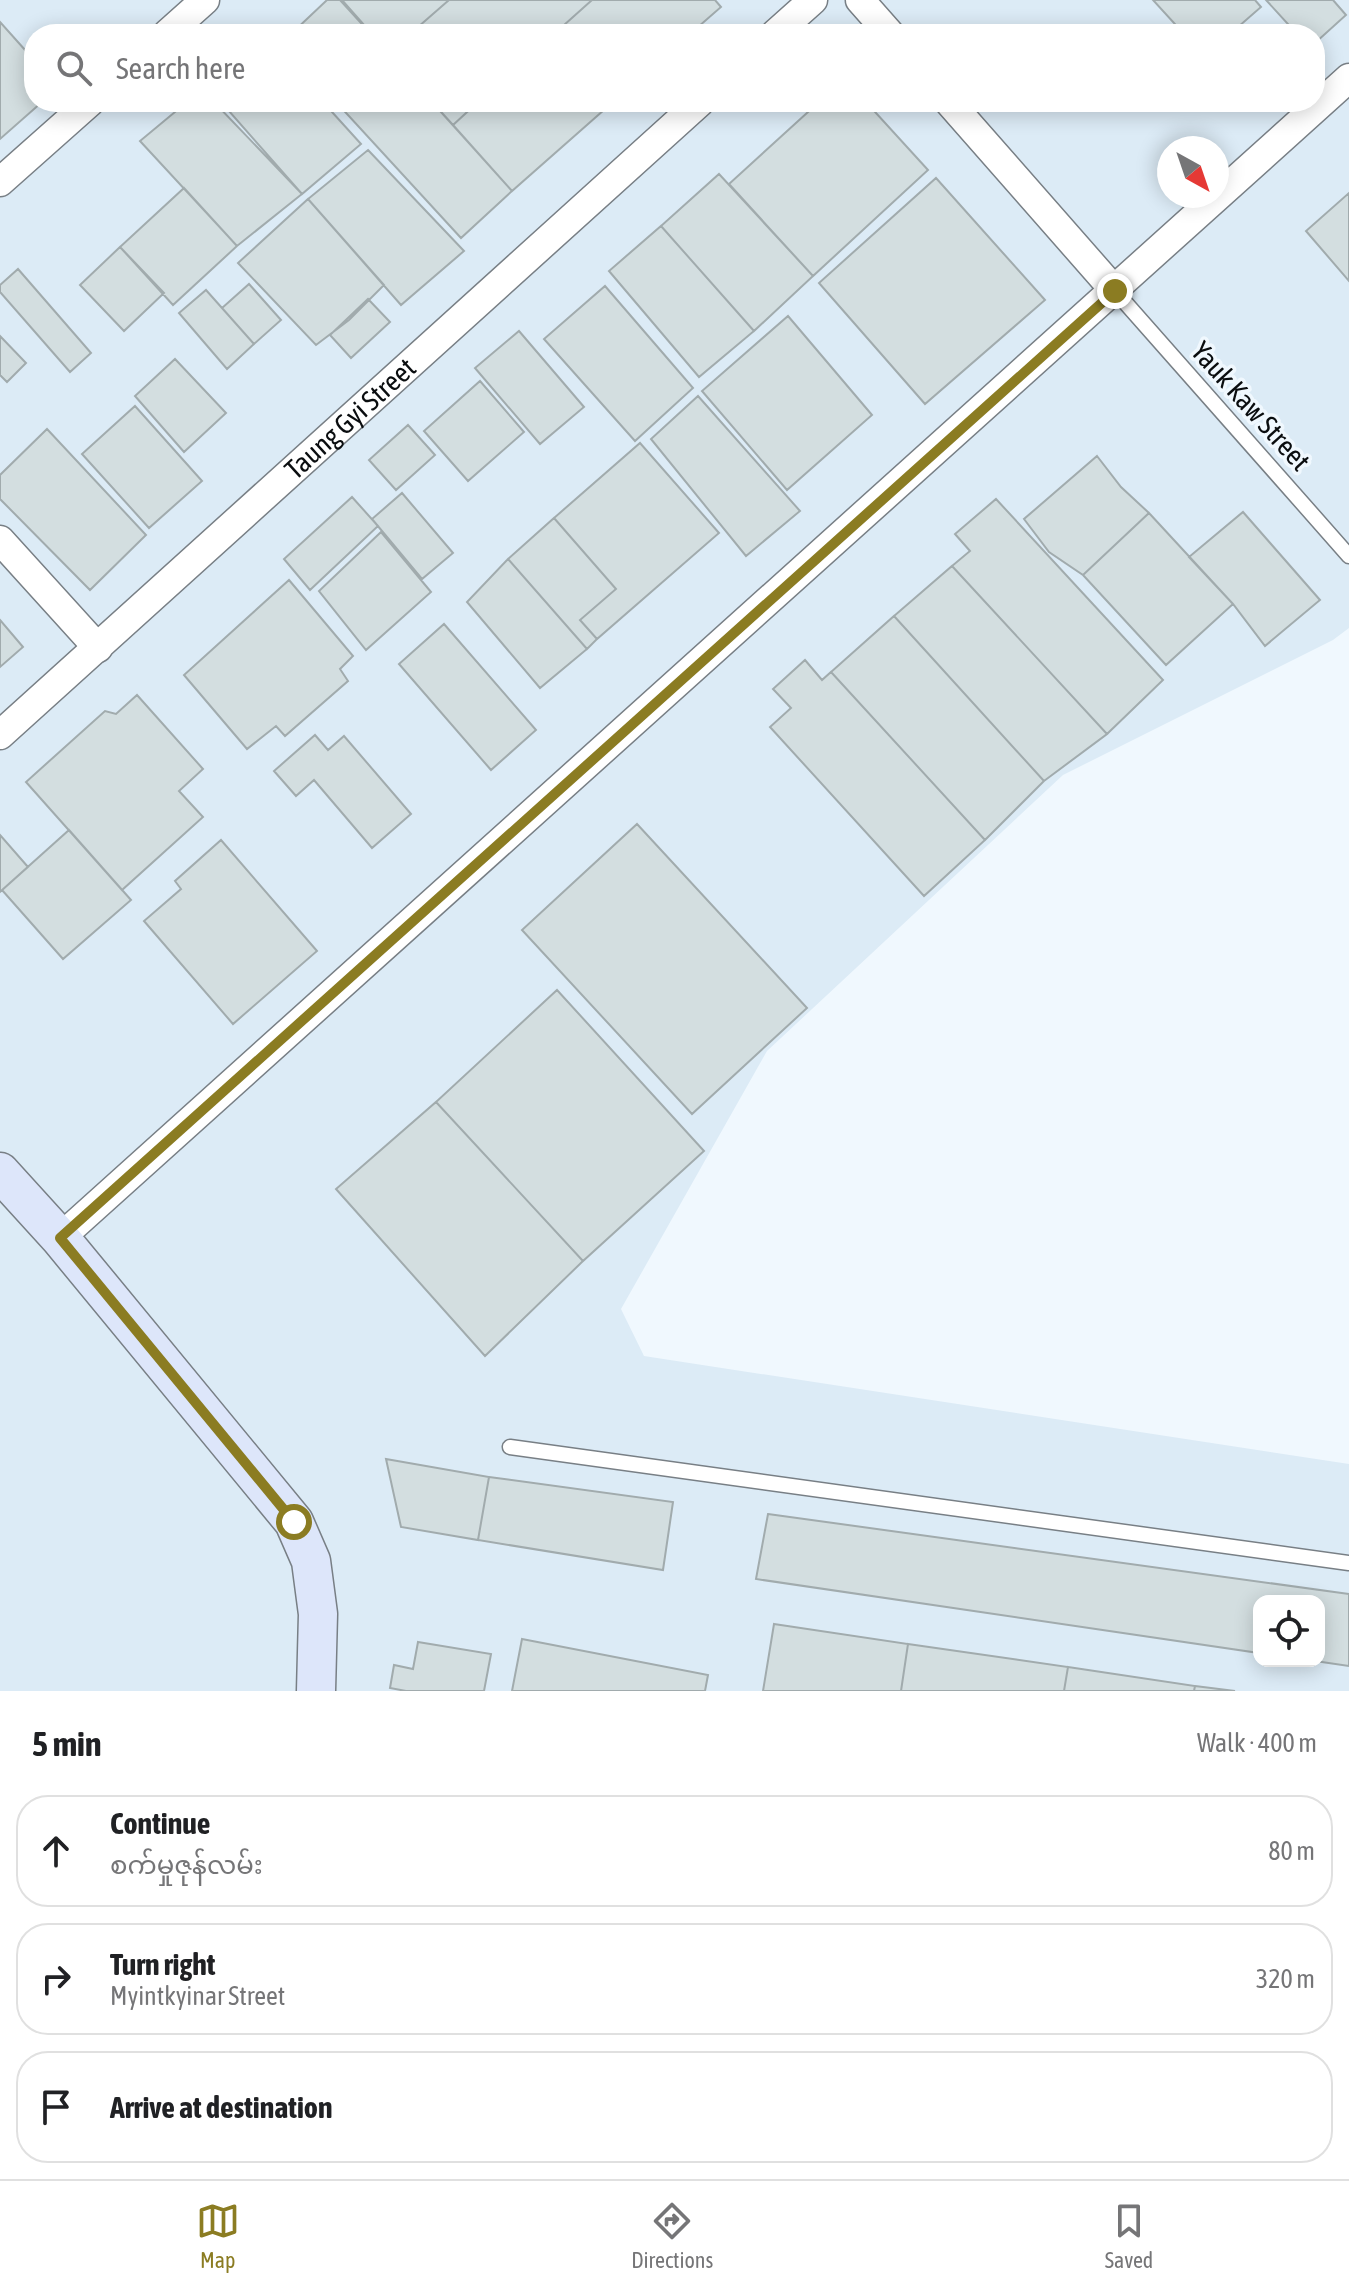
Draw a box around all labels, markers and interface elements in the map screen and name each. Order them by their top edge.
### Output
search box [24,24,1325,112]
icon: search [52,46,96,90]
text: Search here [116,51,245,85]
north arrow [1157,136,1229,208]
route end [1097,273,1133,309]
street label: Yauk Kaw Street [1185,335,1317,477]
street label: Taung Gyi Street [278,351,422,485]
route start [276,1504,312,1540]
map controls [1253,1595,1325,1667]
button: locate [1253,1595,1325,1667]
text: 5 min [32,1724,101,1763]
text: Walk · 400 m [1197,1728,1317,1758]
text: Continue [110,1806,210,1840]
icon: ahead [34,1829,78,1873]
text: 80 m [1268,1836,1315,1866]
text: စက်မှုဇုန်လမ်း [110,1850,263,1880]
text: Turn right [110,1947,216,1981]
icon: right [34,1957,78,2001]
text: 320 m [1256,1964,1315,1994]
text: Myintkyinar Street [110,1981,285,2011]
icon: arrive [34,2085,78,2129]
text: Arrive at destination [110,2090,332,2124]
tab: Map [196,2199,240,2273]
tab: Directions [631,2199,713,2273]
tab: Saved [1105,2199,1153,2273]

